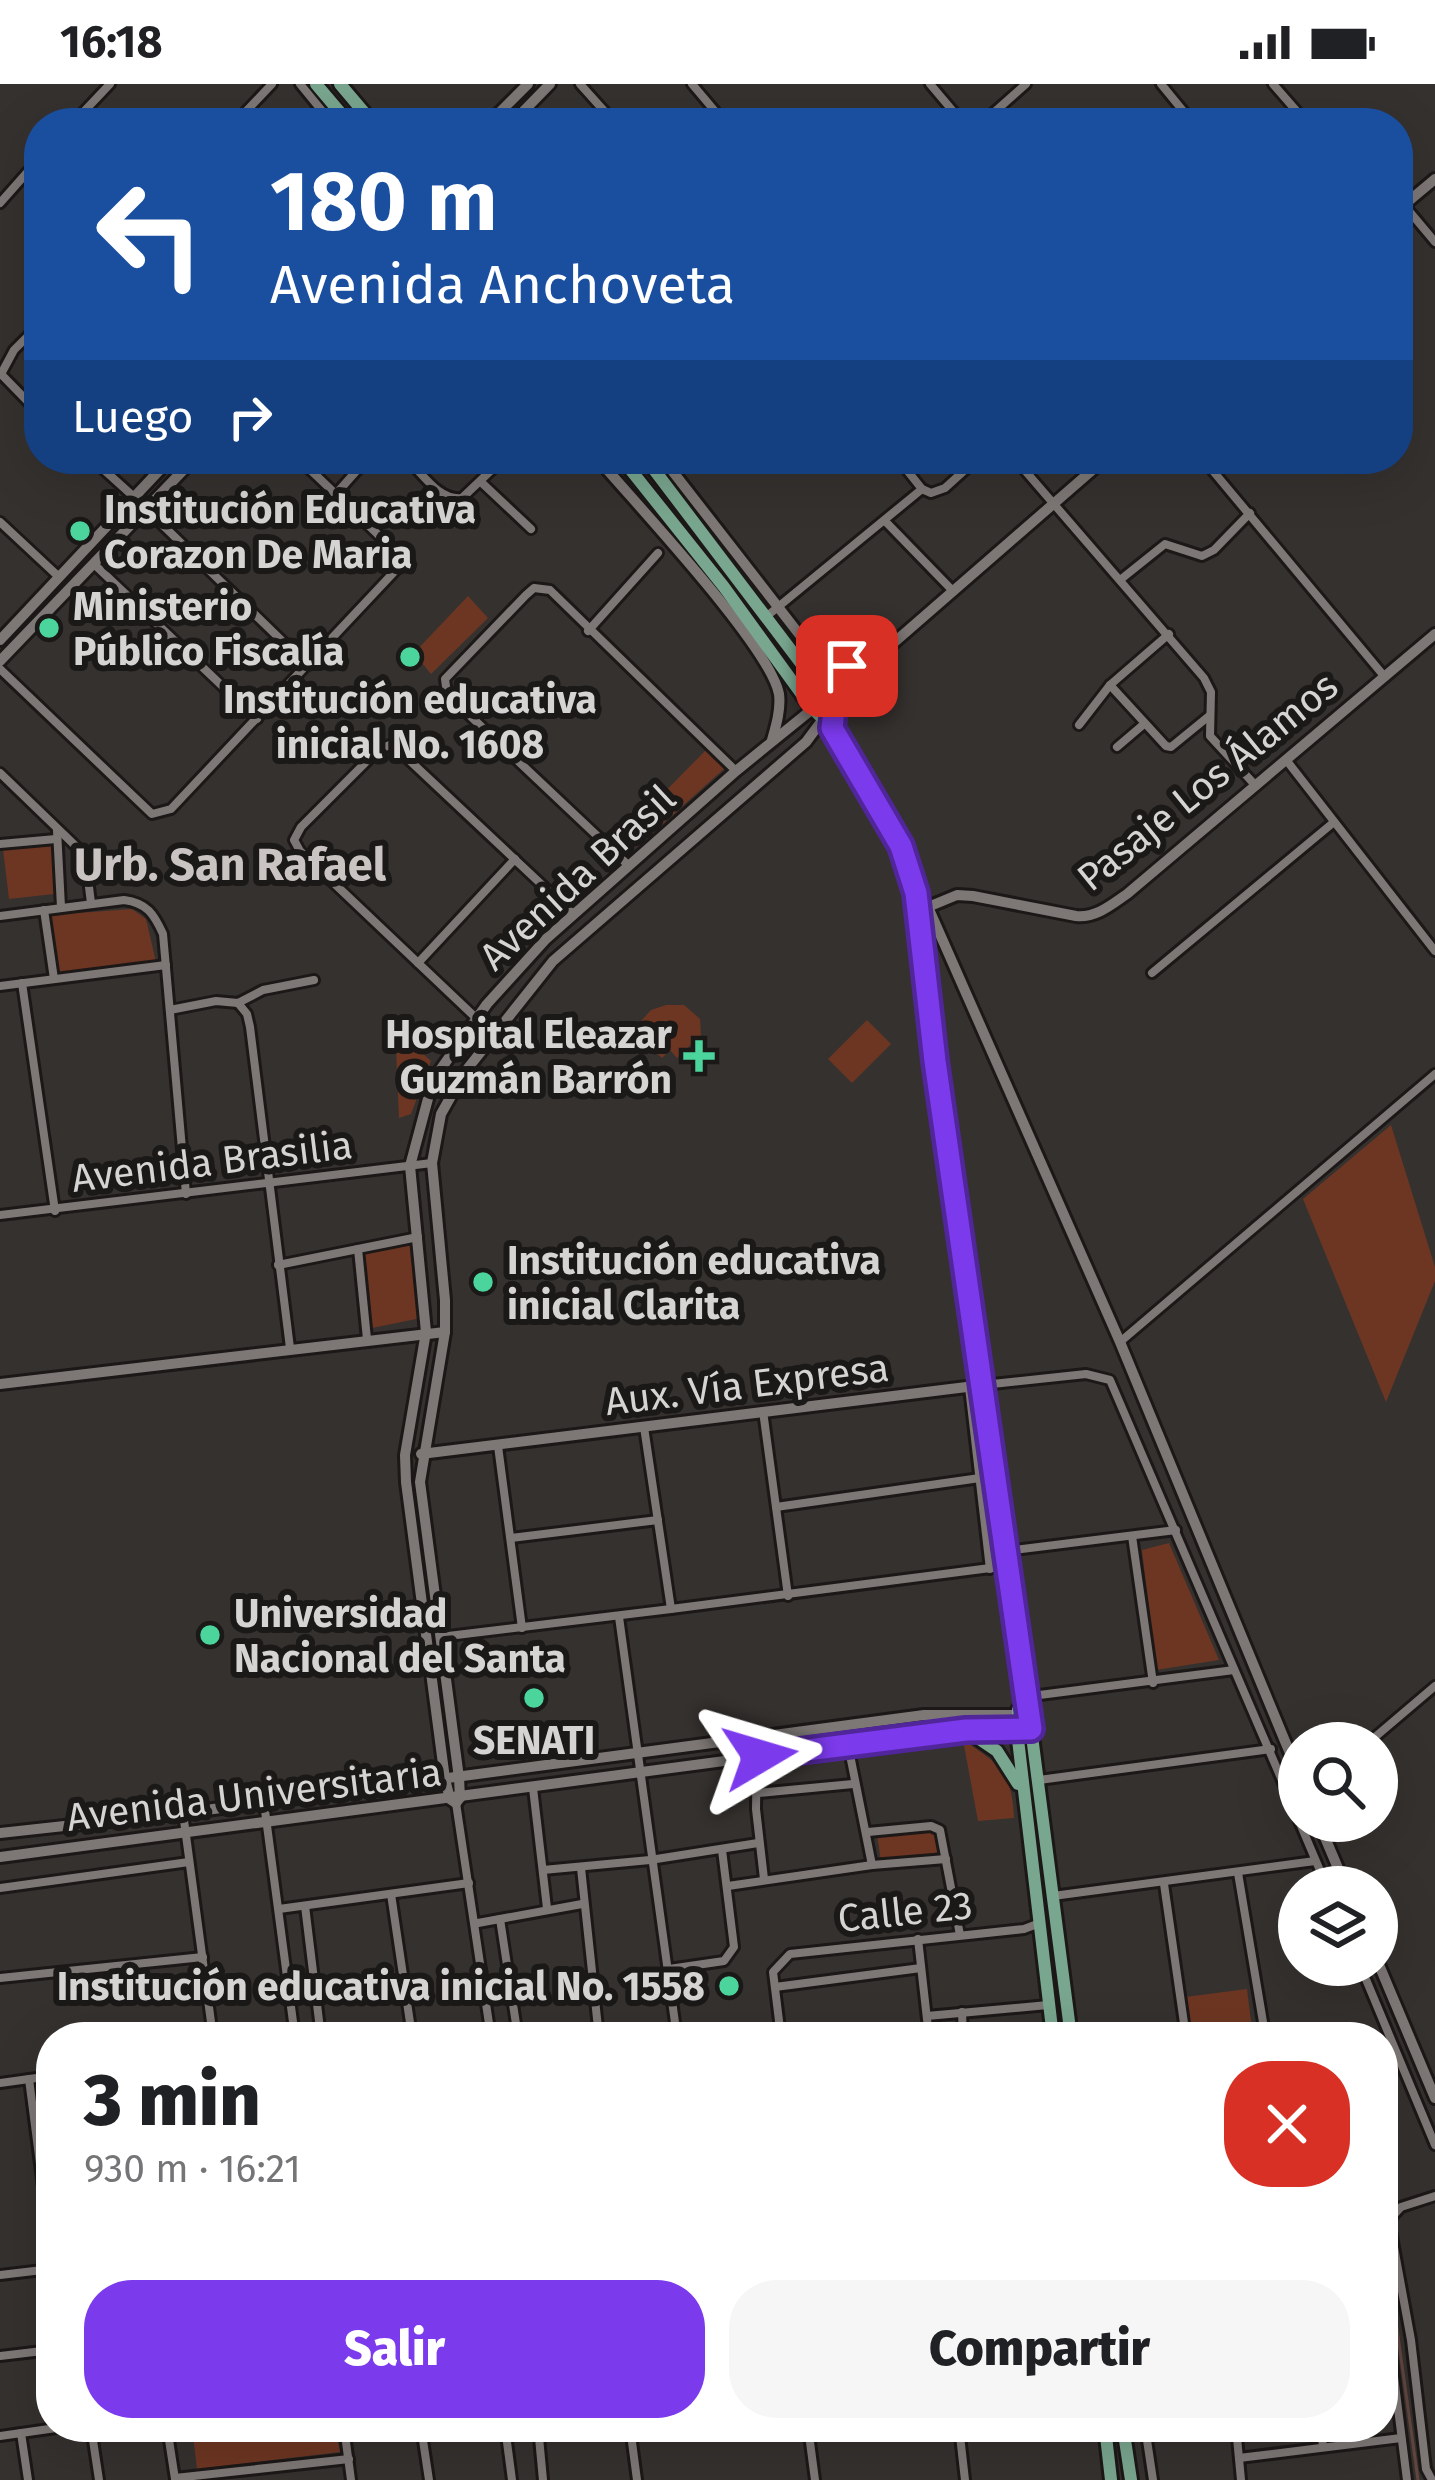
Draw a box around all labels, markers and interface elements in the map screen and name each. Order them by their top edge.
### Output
text: 16:18 [60,15,163,69]
text: 180 m [270,151,498,252]
icon: left [72,156,228,312]
text: Avenida Anchoveta [270,253,735,317]
icon: right [217,384,283,450]
text: Luego [72,390,193,444]
place label: Institución Educativa Corazon De Maria [104,487,476,578]
marker: Institución Educativa Corazon De Maria [67,518,93,544]
place label: Ministerio Público Fiscalía [73,584,344,675]
marker: Ministerio Público Fiscalía [36,615,62,641]
pin [796,615,898,717]
icon: arrive [814,633,880,699]
marker: Institución educativa inicial No. 1608 [397,644,423,670]
street label: Pasaje Los Álamos [1068,663,1347,901]
place label: Institución educativa inicial No. 1608 [223,677,597,768]
street label: Avenida Brasil [470,776,685,980]
district label: Urb. San Rafael [74,838,387,892]
place label: Hospital Eleazar Guzmán Barrón [385,1012,672,1103]
marker: Hospital Eleazar Guzmán Barrón [683,1040,715,1072]
street label: Avenida Brasilia [69,1122,355,1202]
place label: Institución educativa inicial Clarita [507,1238,881,1329]
marker: Institución educativa inicial Clarita [470,1269,496,1295]
street label: Aux. Vía Expresa [603,1345,892,1425]
place label: Universidad Nacional del Santa [234,1591,566,1682]
marker: Universidad Nacional del Santa [197,1622,223,1648]
marker: SENATI [521,1685,547,1711]
position arrow [697,1693,823,1819]
place label: SENATI [473,1718,595,1764]
map controls [1278,1722,1398,1986]
button: search [1278,1722,1398,1842]
street label: Avenida Universitaria [64,1749,444,1841]
button: layers [1278,1866,1398,1986]
street label: Calle 23 [836,1882,975,1942]
place label: Institución educativa inicial No. 1558 [57,1964,705,2010]
marker: Institución educativa inicial No. 1558 [716,1973,742,1999]
text: 3 min [84,2058,261,2144]
button: close [1224,2061,1350,2187]
text: 930 m · 16:21 [84,2146,301,2192]
button: Salir [84,2280,705,2418]
button: Compartir [729,2280,1350,2418]

